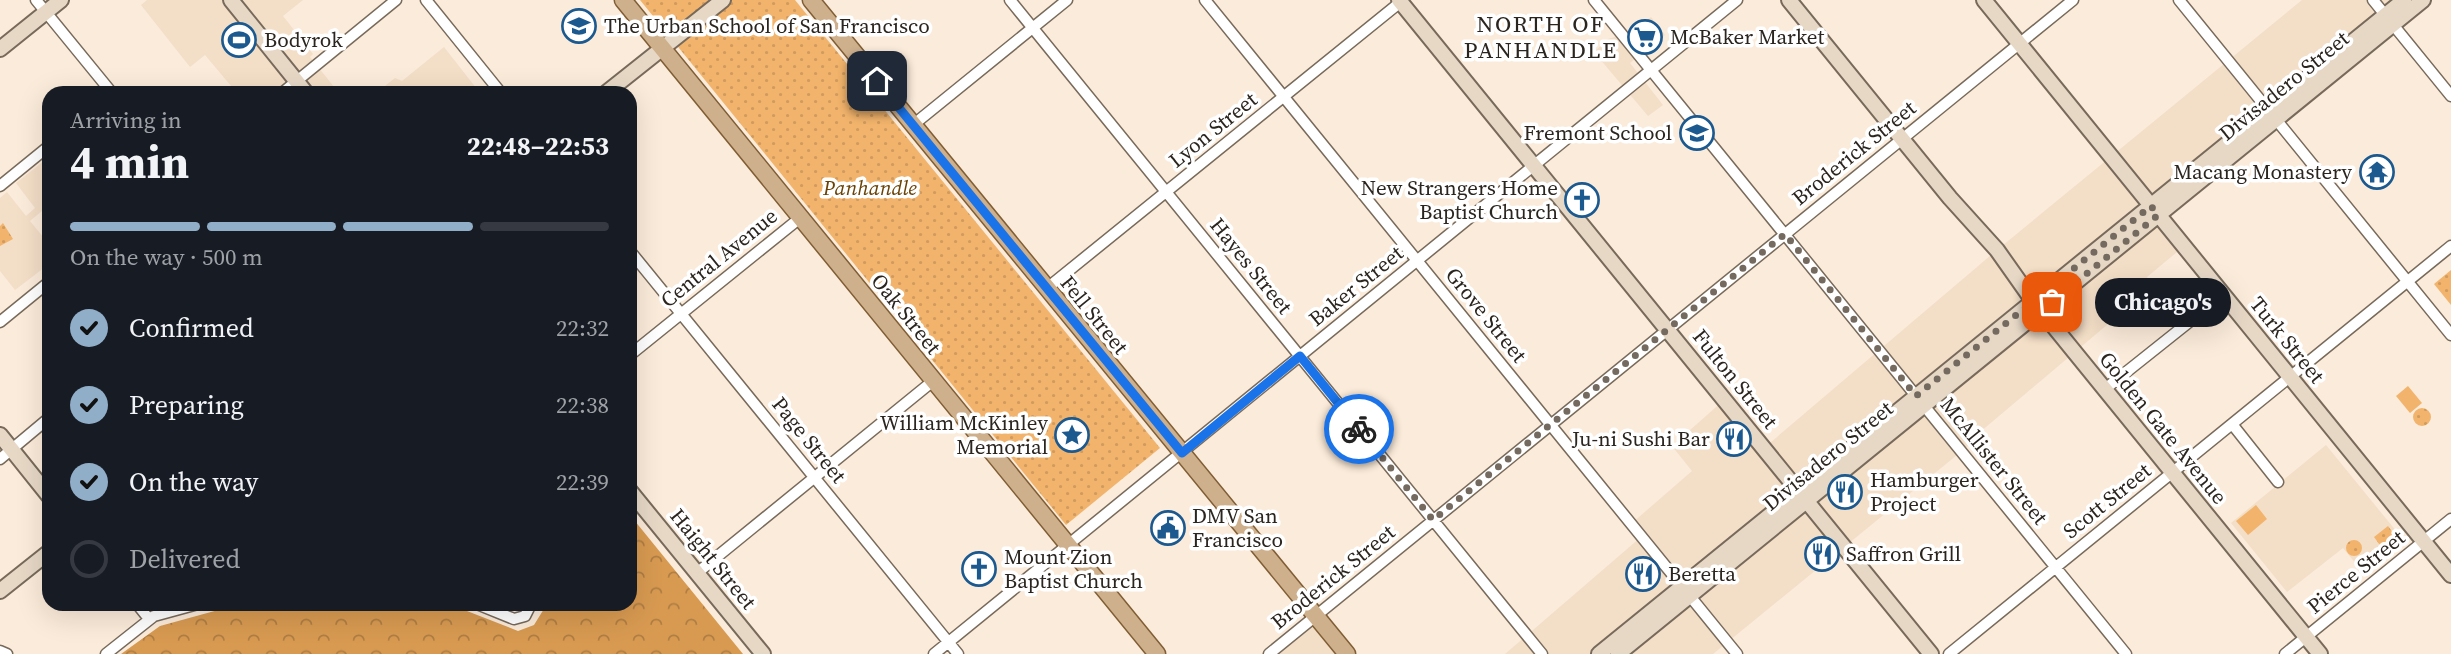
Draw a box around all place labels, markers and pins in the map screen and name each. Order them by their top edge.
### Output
school or university icon: The Urban School of San Francisco [560,7,598,45]
place label: The Urban School of San Francisco [604,11,930,40]
supermarket icon: McBaker Market [1626,18,1664,56]
sports icon: Bodyrok [220,21,258,59]
place label: McBaker Market [1670,22,1825,51]
place label: Bodyrok [264,25,343,54]
pin [847,51,907,111]
school or university icon: Fremont School [1678,114,1716,152]
place label: Fremont School [1524,118,1672,147]
temple icon: Macang Monastery [2358,153,2396,191]
place label: Macang Monastery [2174,157,2352,186]
place label: New Strangers Home Baptist Church [1361,173,1558,226]
church icon: New Strangers Home Baptist Church [1563,181,1601,219]
pin [2022,272,2082,332]
callout: Chicago's [2094,278,2230,326]
place label: William McKinley Memorial [880,408,1048,461]
place icon: William McKinley Memorial [1053,416,1091,454]
restaurant icon: Ju-ni Sushi Bar [1715,420,1753,458]
place label: Ju-ni Sushi Bar [1571,424,1710,453]
place label: Hamburger Project [1870,465,1979,518]
restaurant icon: Hamburger Project [1826,473,1864,511]
place label: DMV San Francisco [1192,501,1283,554]
public building icon: DMV San Francisco [1149,509,1187,547]
restaurant icon: Saffron Grill [1803,535,1841,573]
place label: Saffron Grill [1846,539,1961,568]
place label: Mount Zion Baptist Church [1004,542,1143,595]
church icon: Mount Zion Baptist Church [960,550,998,588]
restaurant icon: Beretta [1624,555,1662,593]
place label: Beretta [1668,559,1736,588]

